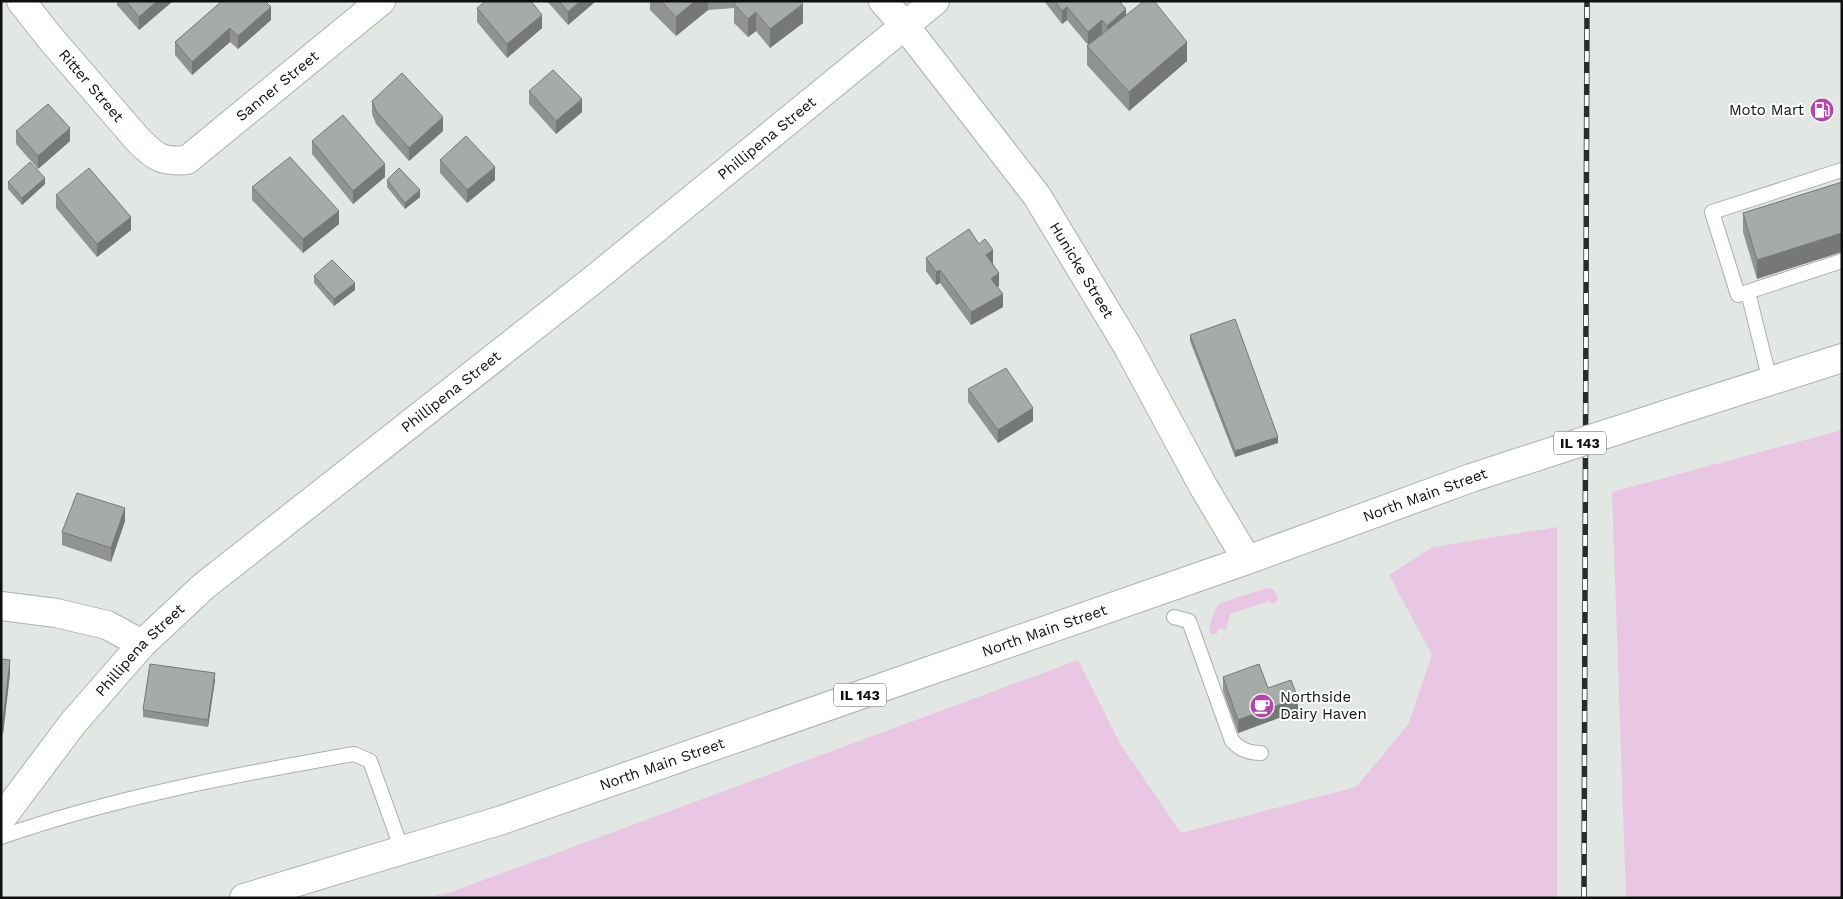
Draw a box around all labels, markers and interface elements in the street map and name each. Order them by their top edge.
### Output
street label: Ritter Street [55,46,128,126]
street label: Sanner Street [232,47,323,125]
street label: Phillipena Street [714,92,820,184]
fuel station icon: Moto Mart [1809,97,1835,123]
place label: Moto Mart [1729,101,1805,119]
street label: Hunicke Street [1046,219,1118,322]
street label: Phillipena Street [398,347,505,436]
road number: IL 143 [1554,432,1606,454]
street label: North Main Street [1360,464,1490,526]
street label: Phillipena Street [91,599,189,700]
street label: North Main Street [980,600,1110,661]
road number: IL 143 [834,684,886,706]
place label: Northside Dairy Haven [1280,688,1367,723]
cafe icon: Northside Dairy Haven [1249,693,1275,719]
street label: North Main Street [597,734,728,794]

